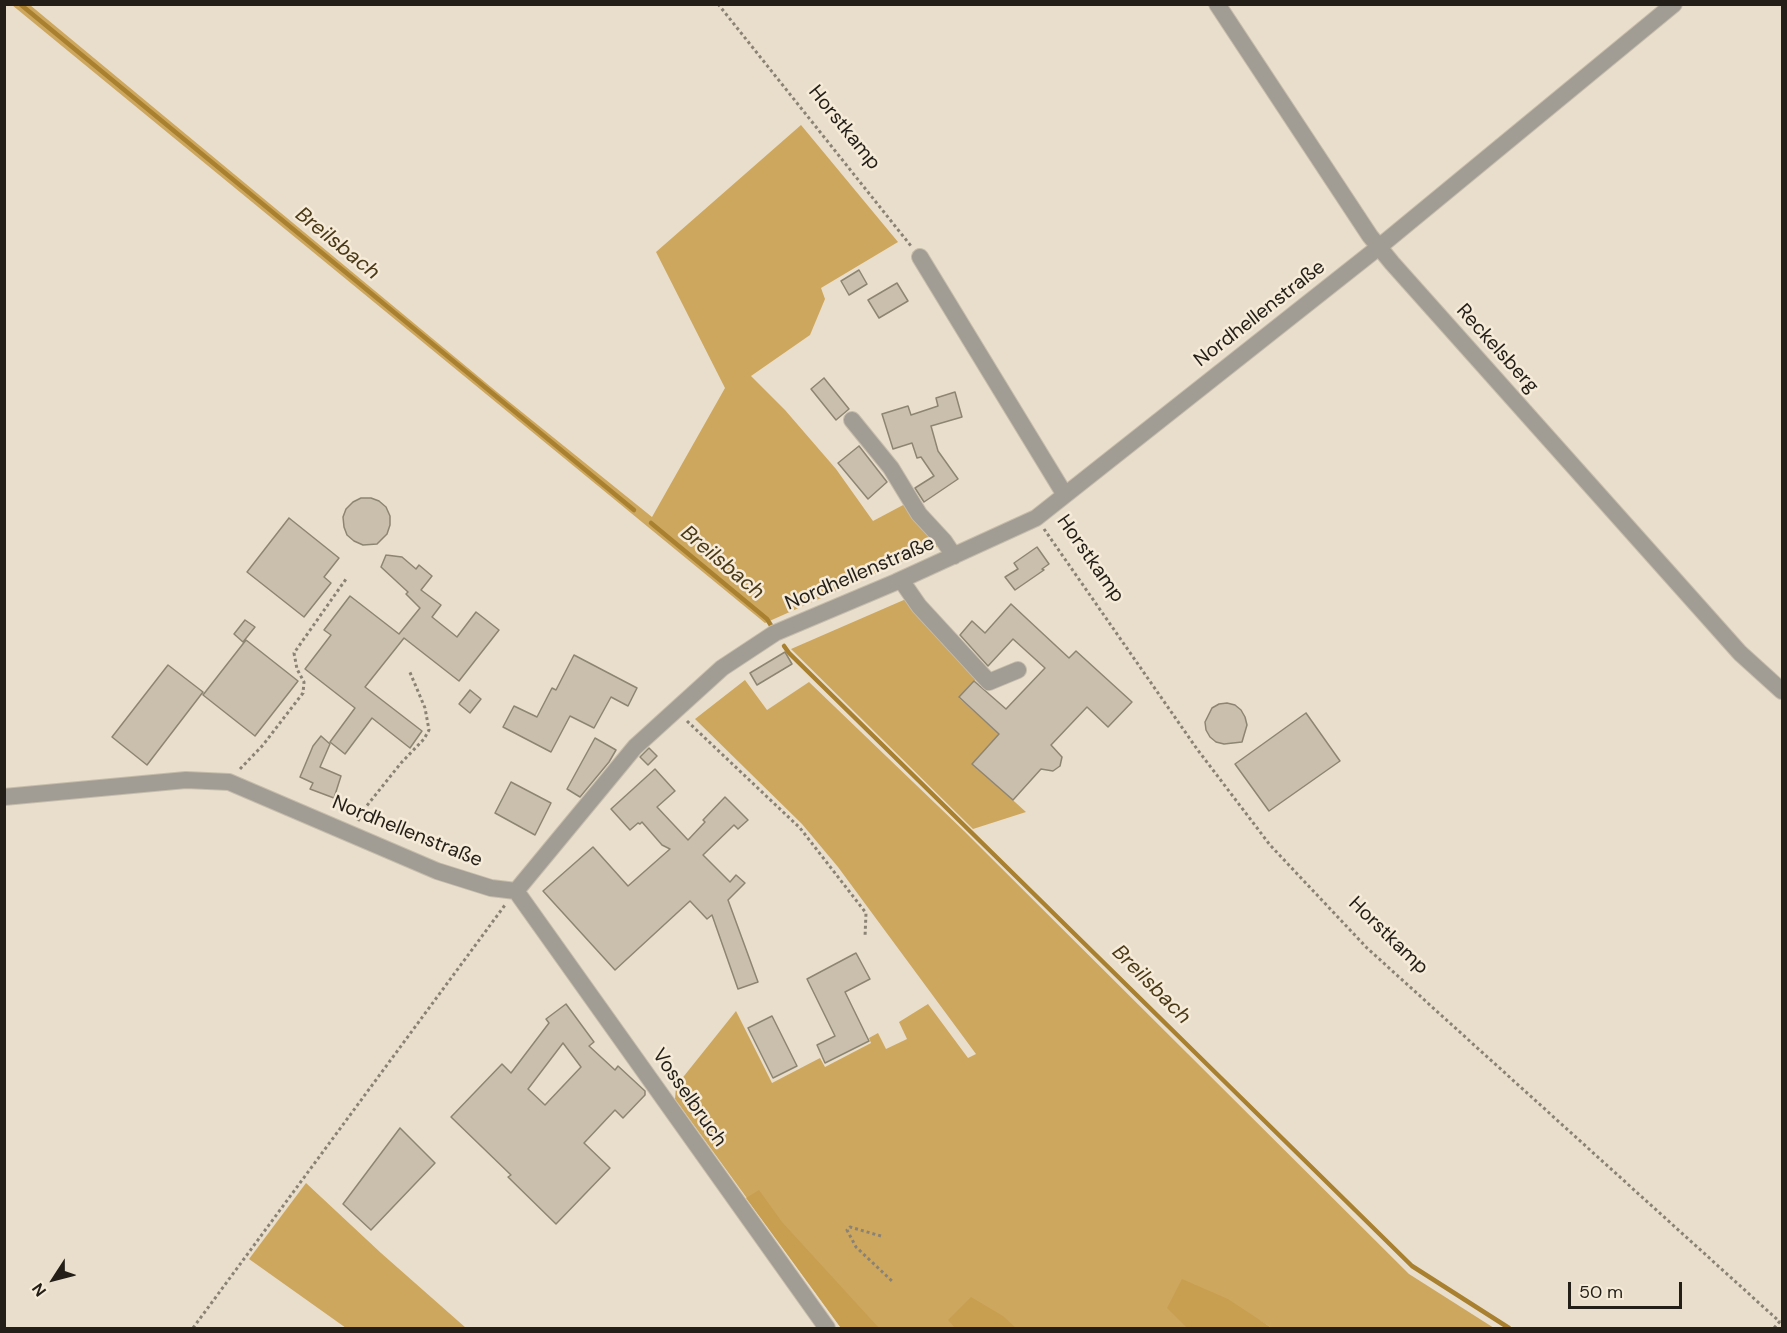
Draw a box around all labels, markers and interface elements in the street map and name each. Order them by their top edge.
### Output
street label: Horstkamp [803,81,885,175]
water label: Breilsbach [290,202,384,286]
street label: Nordhellenstraße [1190,255,1330,373]
street label: Reckelsberg [1451,300,1543,398]
street label: Horstkamp [1051,511,1129,607]
water label: Breilsbach [675,521,769,605]
street label: Nordhellenstraße [782,532,938,616]
street label: Nordhellenstraße [328,791,486,873]
street label: Horstkamp [1343,892,1433,980]
water label: Breilsbach [1106,940,1196,1030]
street label: Vosselbruch [646,1044,732,1152]
north arrow [24,1249,84,1309]
scale bar [1571,1270,1685,1308]
text: N [27,1279,51,1301]
text: 50 m [1579,1280,1623,1304]

